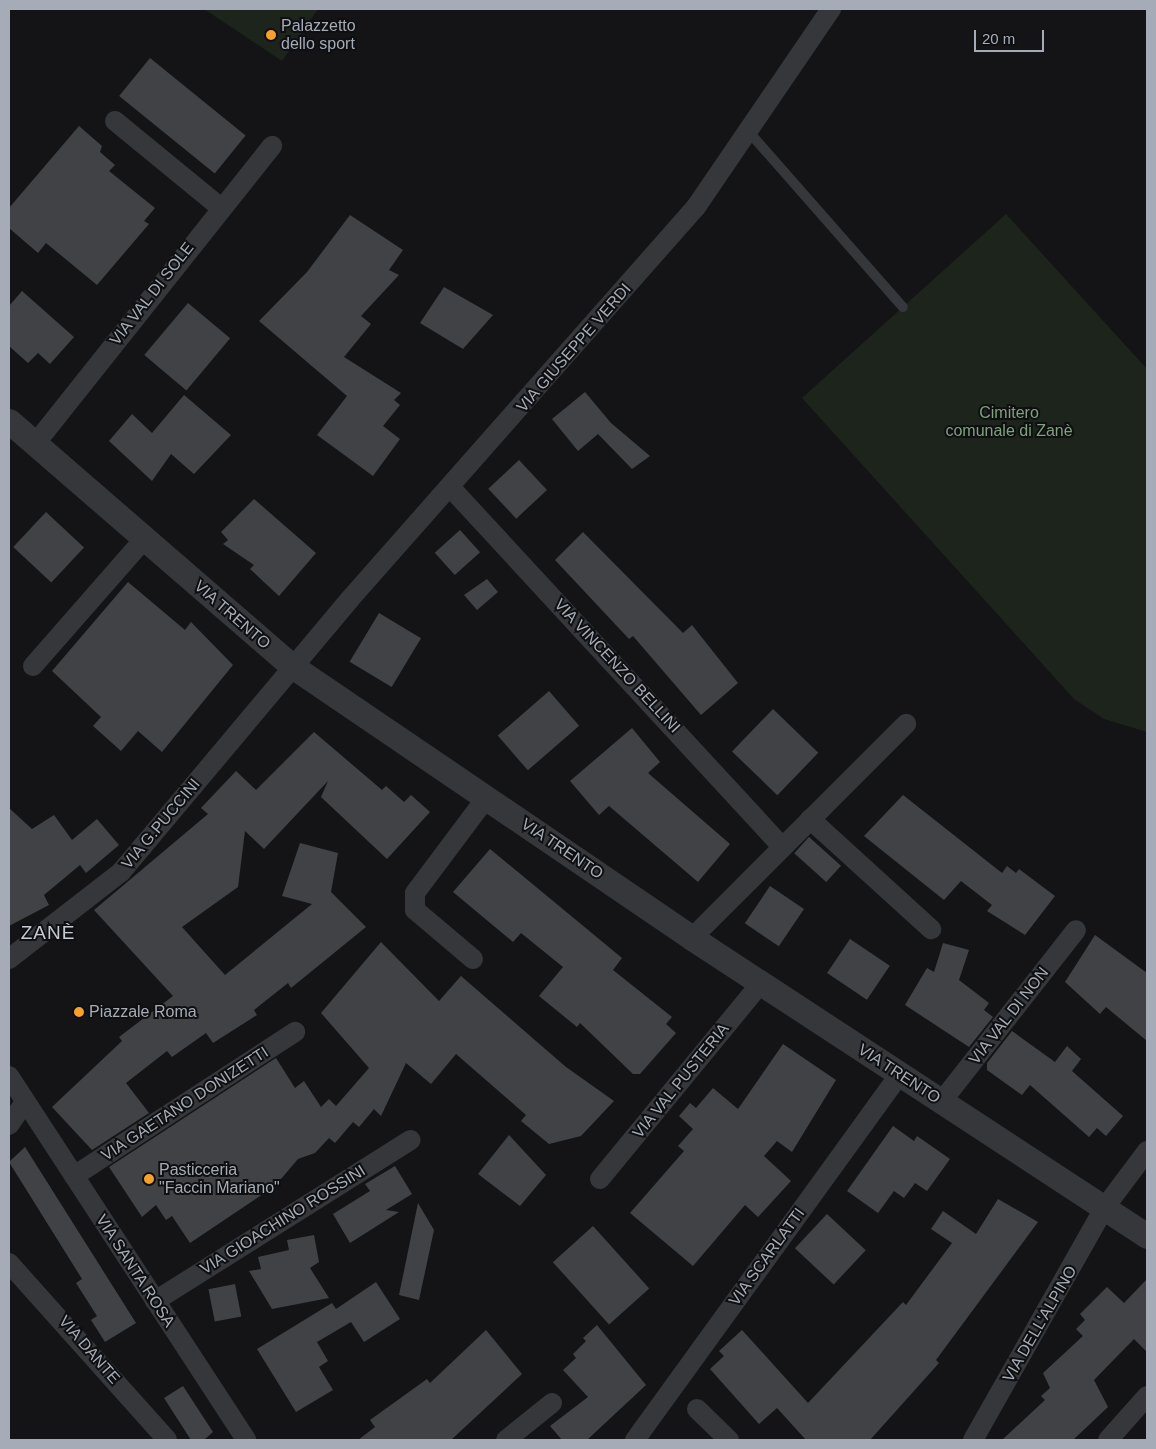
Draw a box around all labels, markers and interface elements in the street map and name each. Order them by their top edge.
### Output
place label: Palazzetto dello sport [281,16,356,54]
scale bar [976,20,1046,52]
marker: Palazzetto dello sport [265,29,277,41]
text: 20 m [982,30,1015,47]
street label: VIA VAL DI SOLE [105,238,199,350]
street label: VIA GIUSEPPE VERDI [513,279,635,417]
park label: Cimitero comunale di Zanè [945,403,1073,441]
street label: VIA TRENTO [190,576,274,654]
street label: VIA VINCENZO BELLINI [550,595,684,737]
street label: VIA G.PUCCINI [117,775,205,873]
street label: VIA TRENTO [517,814,607,884]
district label: ZANÈ [20,922,76,944]
street label: VIA VAL DI NON [965,963,1053,1069]
place label: Piazzale Roma [89,1002,197,1022]
marker: Piazzale Roma [73,1006,85,1018]
street label: VIA VAL PUSTERIA [628,1019,734,1143]
street label: VIA TRENTO [854,1040,944,1108]
street label: VIA GAETANO DONIZETTI [98,1043,272,1165]
place label: Pasticceria "Faccin Mariano" [159,1160,280,1198]
street label: VIA GIOACHINO ROSSINI [196,1161,370,1279]
marker: Pasticceria "Faccin Mariano" [143,1173,155,1185]
street label: VIA SCARLATTI [725,1204,809,1310]
street label: VIA SANTA ROSA [91,1210,179,1332]
street label: VIA DELL'ALPINO [999,1262,1081,1386]
street label: VIA DANTE [54,1312,124,1388]

